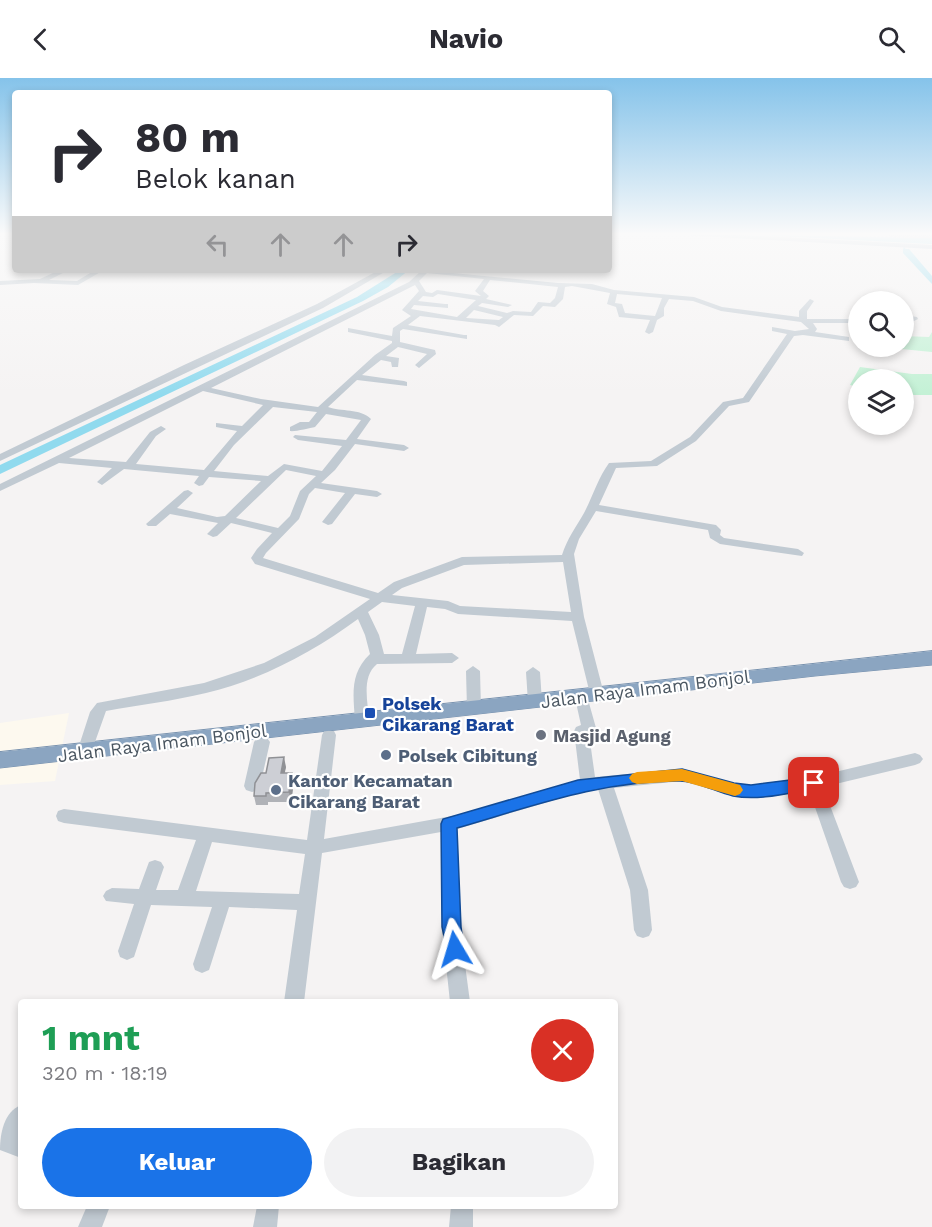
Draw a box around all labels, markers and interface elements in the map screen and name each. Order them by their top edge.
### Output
icon: back [24,23,57,56]
text: Navio [429,23,503,55]
icon: search [875,23,908,56]
text: 80 m [135,113,240,162]
icon: right [36,114,114,192]
text: Belok kanan [135,163,296,195]
icon: left [201,228,234,261]
icon: ahead [264,228,297,261]
icon: ahead [327,228,360,261]
icon: right [390,228,423,261]
map controls [848,291,914,435]
button: search [848,291,914,357]
button: layers [848,369,914,435]
street label: Jalan Raya Imam Bonjol [539,666,751,712]
place label: Polsek Cikarang Barat [382,693,514,735]
marker: Polsek Cikarang Barat [363,706,377,720]
street label: Jalan Raya Imam Bonjol [56,720,268,766]
place label: Masjid Agung [553,725,671,746]
marker: Masjid Agung [534,728,548,742]
place label: Polsek Cibitung [398,745,538,766]
marker: Polsek Cibitung [379,748,393,762]
pin [788,757,839,808]
icon: arrive [797,766,830,799]
place label: Kantor Kecamatan Cikarang Barat [288,770,453,812]
marker: Kantor Kecamatan Cikarang Barat [269,783,283,797]
position arrow [423,917,487,981]
text: 1 mnt [42,1017,140,1059]
button: close [531,1019,594,1082]
text: 320 m · 18:19 [42,1061,168,1085]
button: Keluar [42,1128,312,1197]
button: Bagikan [324,1128,594,1197]

